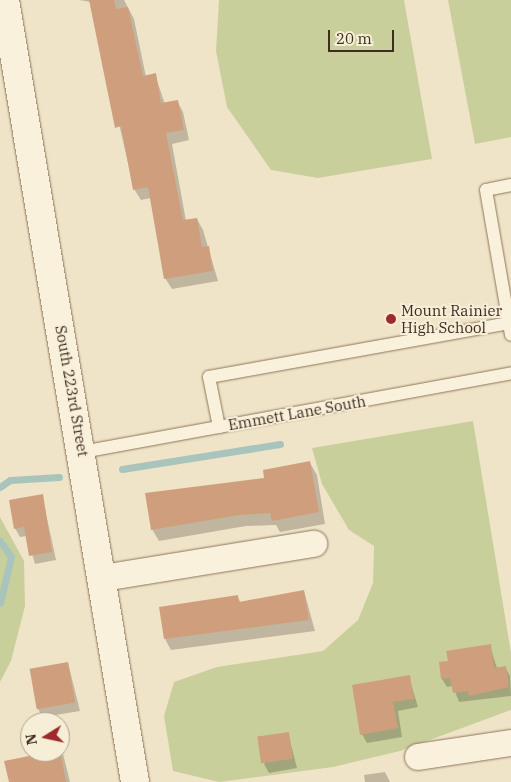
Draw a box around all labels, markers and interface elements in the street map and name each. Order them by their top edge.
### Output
scale bar [331,20,397,52]
text: 20 m [336,29,372,48]
place label: Mount Rainier High School [401,301,502,336]
marker: Mount Rainier High School [385,313,397,325]
street label: South 223rd Street [52,324,92,458]
street label: Emmett Lane South [227,392,367,434]
north arrow [20,712,70,762]
text: N [21,732,41,746]

